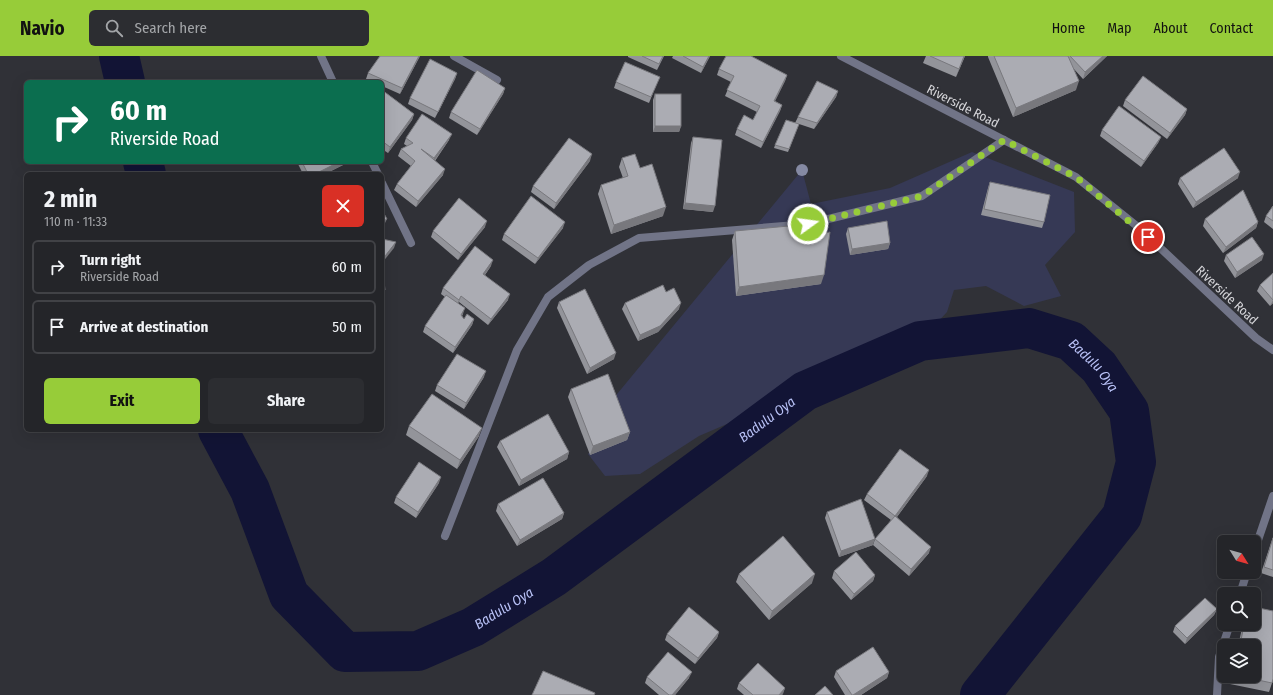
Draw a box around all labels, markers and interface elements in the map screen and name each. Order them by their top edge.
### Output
search box [89,10,369,46]
text: Navio [20,17,65,40]
icon: search [103,17,125,39]
text: Search here [135,19,207,37]
text: Home [1052,20,1085,37]
text: Map [1107,20,1131,37]
text: About [1153,20,1188,37]
text: Contact [1210,20,1253,37]
street label: Riverside Road [924,81,1002,131]
text: 60 m [110,94,167,127]
icon: right [44,96,96,148]
text: Riverside Road [110,128,220,150]
text: 2 min [44,185,97,213]
button: close [322,185,364,227]
position arrow [787,203,829,245]
text: 110 m · 11:33 [44,214,107,229]
pin [1131,220,1165,254]
icon: arrive [1137,226,1159,248]
text: Turn right [80,251,141,269]
icon: right [46,256,68,278]
text: 60 m [332,258,362,276]
street label: Riverside Road [1193,263,1261,327]
text: Riverside Road [80,269,159,284]
icon: arrive [46,316,68,338]
text: Arrive at destination [80,318,208,336]
text: 50 m [332,318,362,336]
water label: Badulu Oya [1065,335,1122,395]
button: Exit [44,378,200,424]
button: Share [208,378,364,424]
water label: Badulu Oya [735,393,798,446]
north arrow [1217,535,1261,579]
map controls [1217,535,1261,683]
water label: Badulu Oya [471,583,536,633]
button: search [1217,587,1261,631]
button: layers [1217,639,1261,683]

